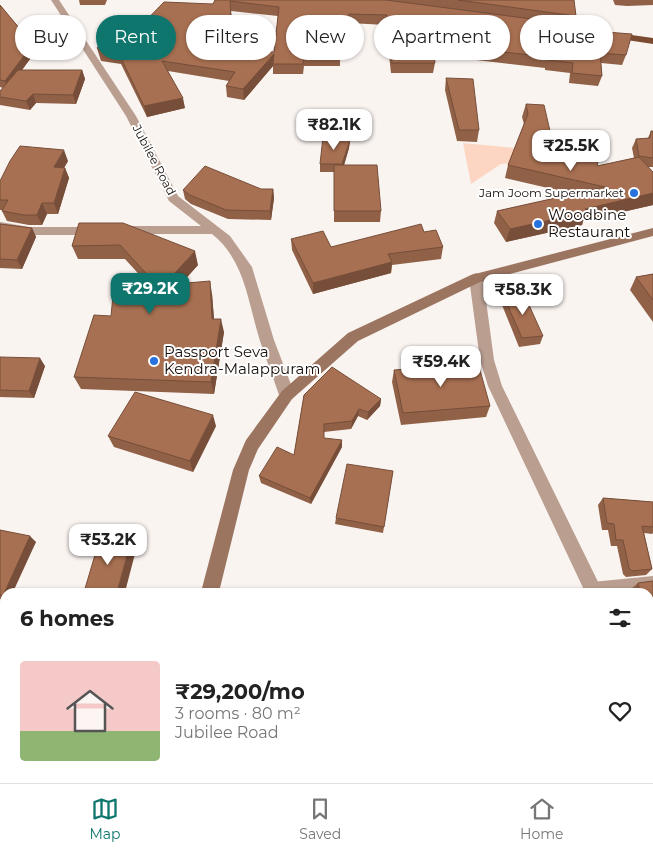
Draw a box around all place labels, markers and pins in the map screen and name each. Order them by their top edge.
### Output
pin: ₹82.1K [293,108,375,151]
pin: ₹25.5K [530,130,612,172]
place label: Jam Joom Supermarket [478,185,624,200]
marker: Jam Joom Supermarket [628,187,640,199]
place label: Woodbine Restaurant [548,205,630,241]
marker: Woodbine Restaurant [532,218,544,230]
pin: ₹29.2K [109,272,191,315]
pin: ₹58.3K [482,274,564,316]
place label: Passport Seva Kendra-Malappuram [164,342,320,378]
pin: ₹59.4K [400,346,482,388]
marker: Passport Seva Kendra-Malappuram [148,355,160,367]
pin: ₹53.2K [67,524,149,566]

